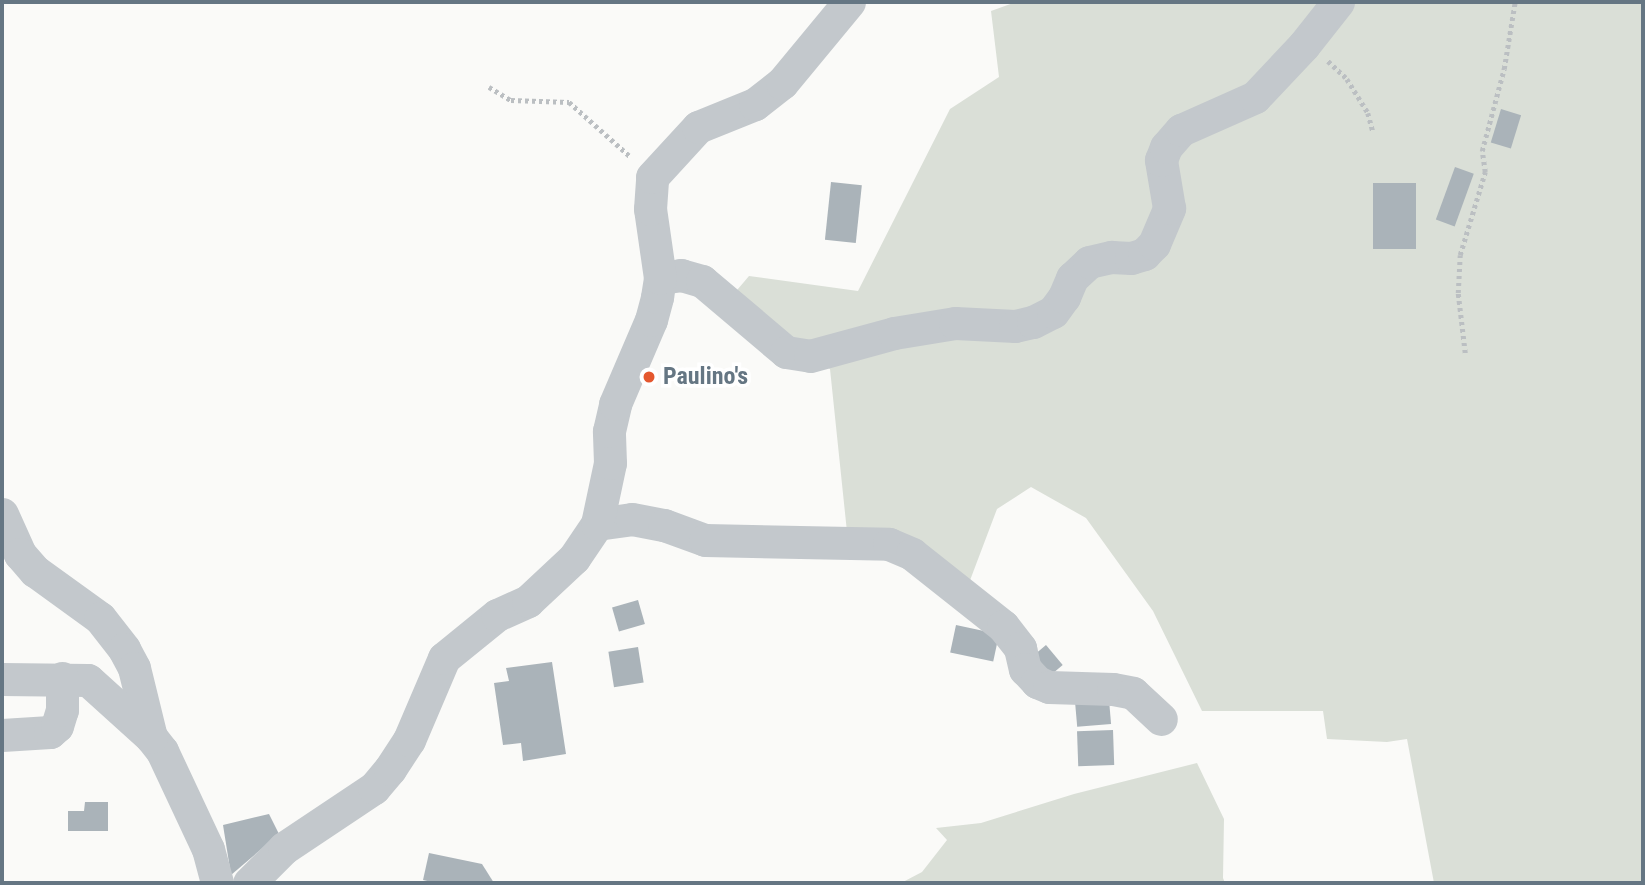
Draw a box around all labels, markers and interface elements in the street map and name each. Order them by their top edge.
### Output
place label: Paulino's [663,363,748,391]
marker: Paulino's [641,369,657,385]

